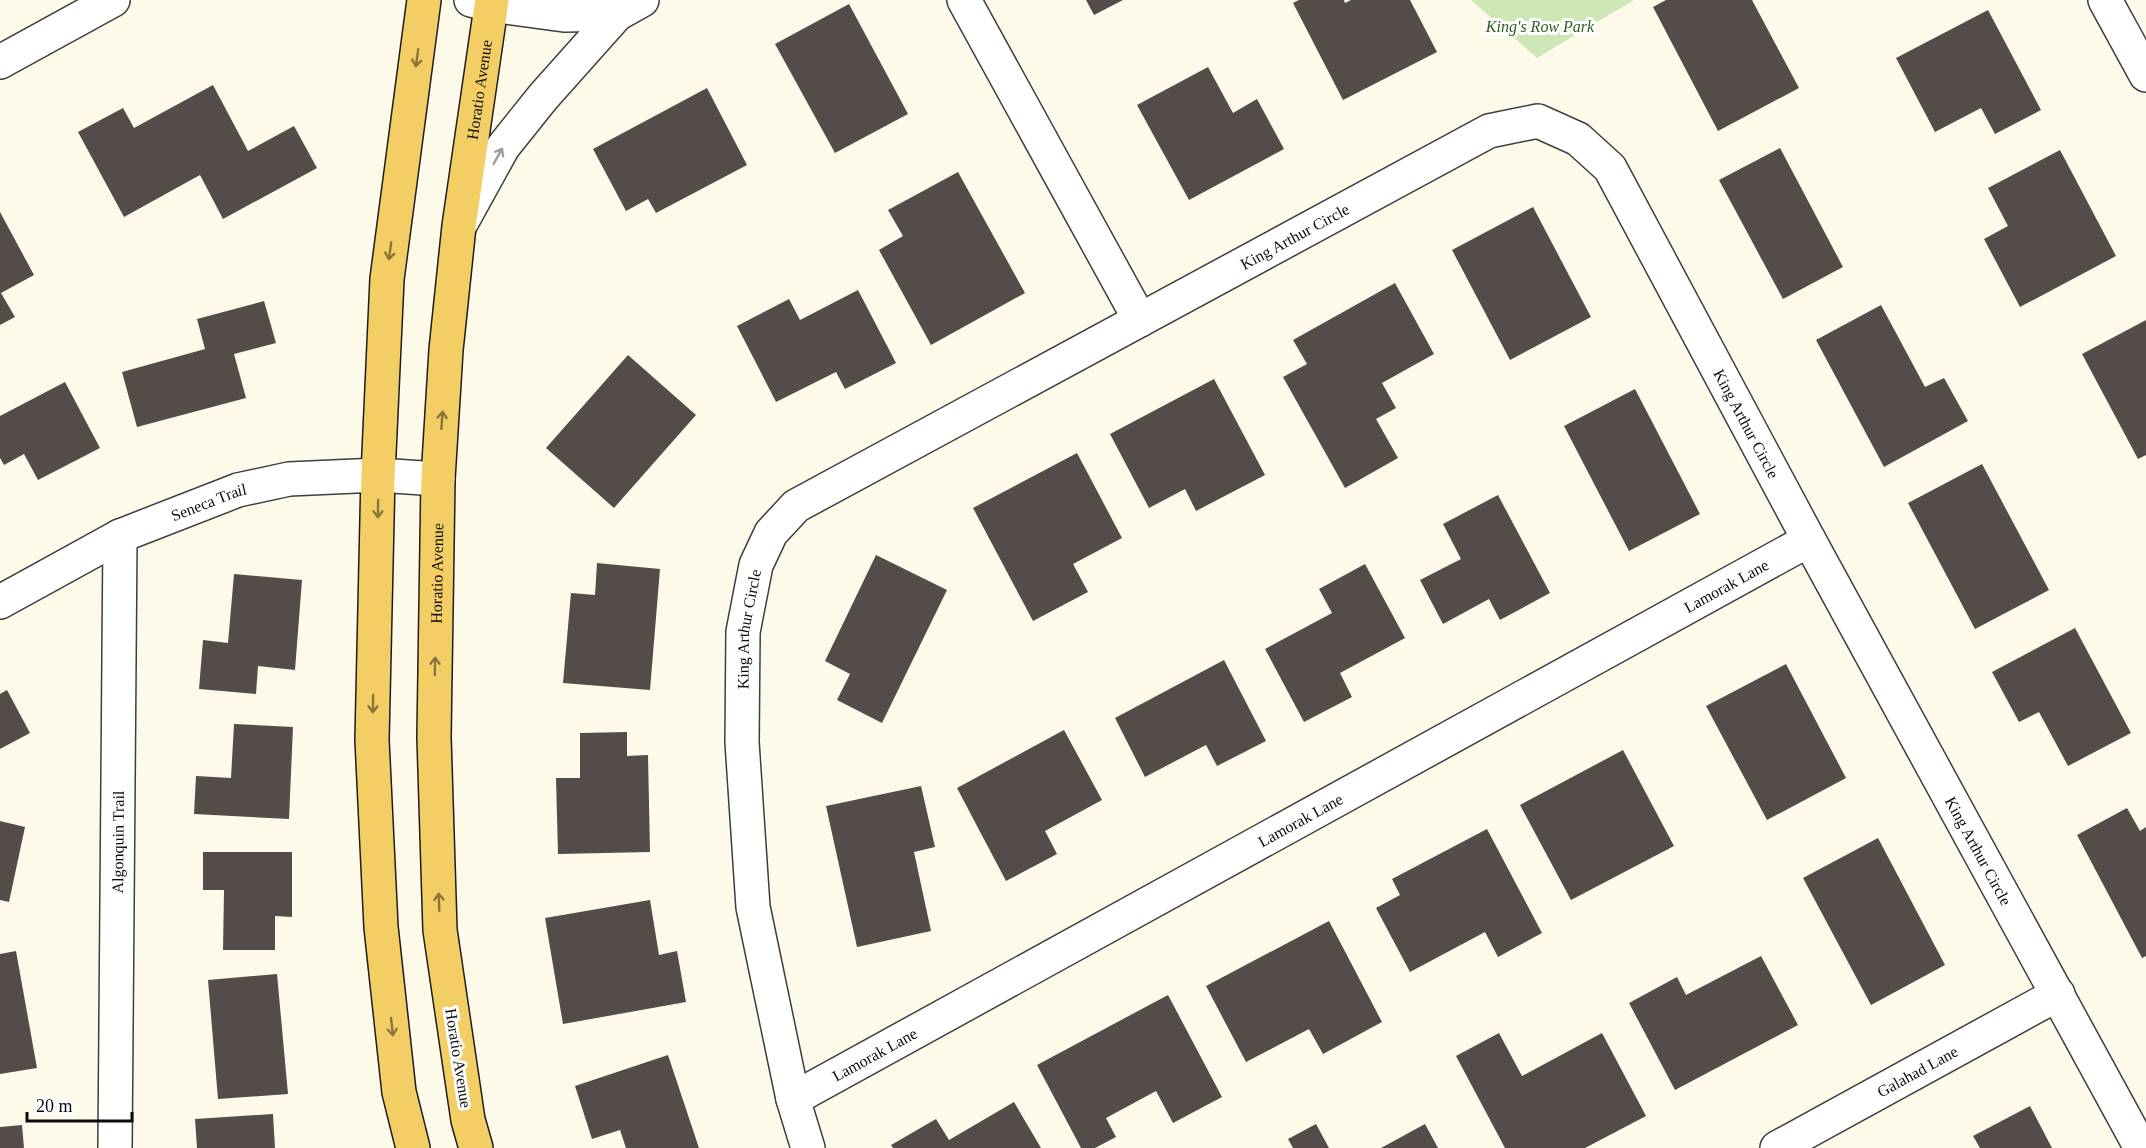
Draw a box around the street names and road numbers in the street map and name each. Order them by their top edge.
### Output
street label: Horatio Avenue [464,39,495,141]
street label: King Arthur Circle [1238,200,1352,273]
street label: King Arthur Circle [1710,366,1782,481]
street label: Seneca Trail [169,480,248,524]
street label: Horatio Avenue [428,523,446,624]
street label: Lamorak Lane [1681,556,1772,616]
street label: King Arthur Circle [734,568,764,689]
street label: Algonquin Trail [109,790,127,893]
street label: Lamorak Lane [1255,790,1346,850]
street label: King Arthur Circle [1942,794,2015,908]
street label: Horatio Avenue [442,1007,475,1109]
street label: Lamorak Lane [830,1025,920,1085]
street label: Galahad Lane [1874,1043,1961,1100]

